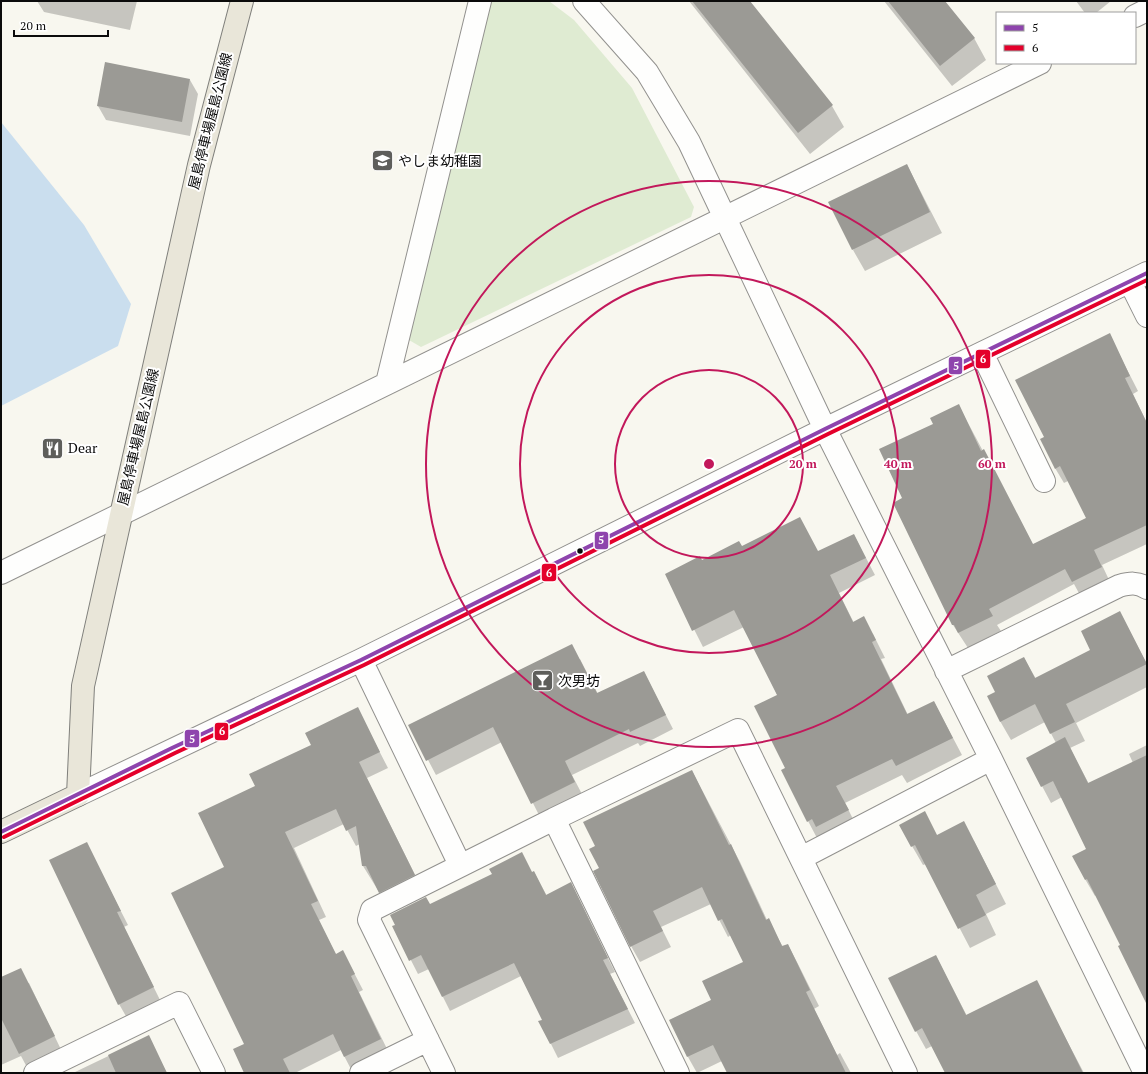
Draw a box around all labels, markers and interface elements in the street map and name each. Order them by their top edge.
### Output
scale bar [14,12,108,38]
legend [996,12,1136,64]
text: 20 m [20,18,47,33]
text: 5 [1032,20,1038,35]
text: 6 [1032,40,1039,55]
street label: 屋島停車場屋島公園線 [183,51,236,191]
school or university icon: やしま幼稚園 [370,148,396,174]
place label: やしま幼稚園 [398,151,482,170]
line badge: 6 [975,349,991,369]
text: 6 [980,352,986,366]
line badge: 5 [948,356,963,375]
text: 5 [953,359,959,373]
street label: 屋島停車場屋島公園線 [113,367,163,507]
restaurant icon: Dear [40,435,66,461]
place label: Dear [68,438,98,457]
text: 20 m [789,456,817,471]
text: 40 m [884,456,912,471]
text: 60 m [978,456,1006,471]
centre of rings [702,457,716,471]
line badge: 5 [594,531,609,550]
text: 5 [598,533,604,547]
unlabelled marker [575,546,585,556]
line badge: 6 [541,563,557,582]
text: 6 [546,566,552,580]
bar icon: 次男坊 [529,668,555,694]
place label: 次男坊 [558,671,600,690]
line badge: 6 [214,722,229,741]
text: 6 [219,724,225,738]
line badge: 5 [184,729,200,748]
text: 5 [189,732,195,746]

